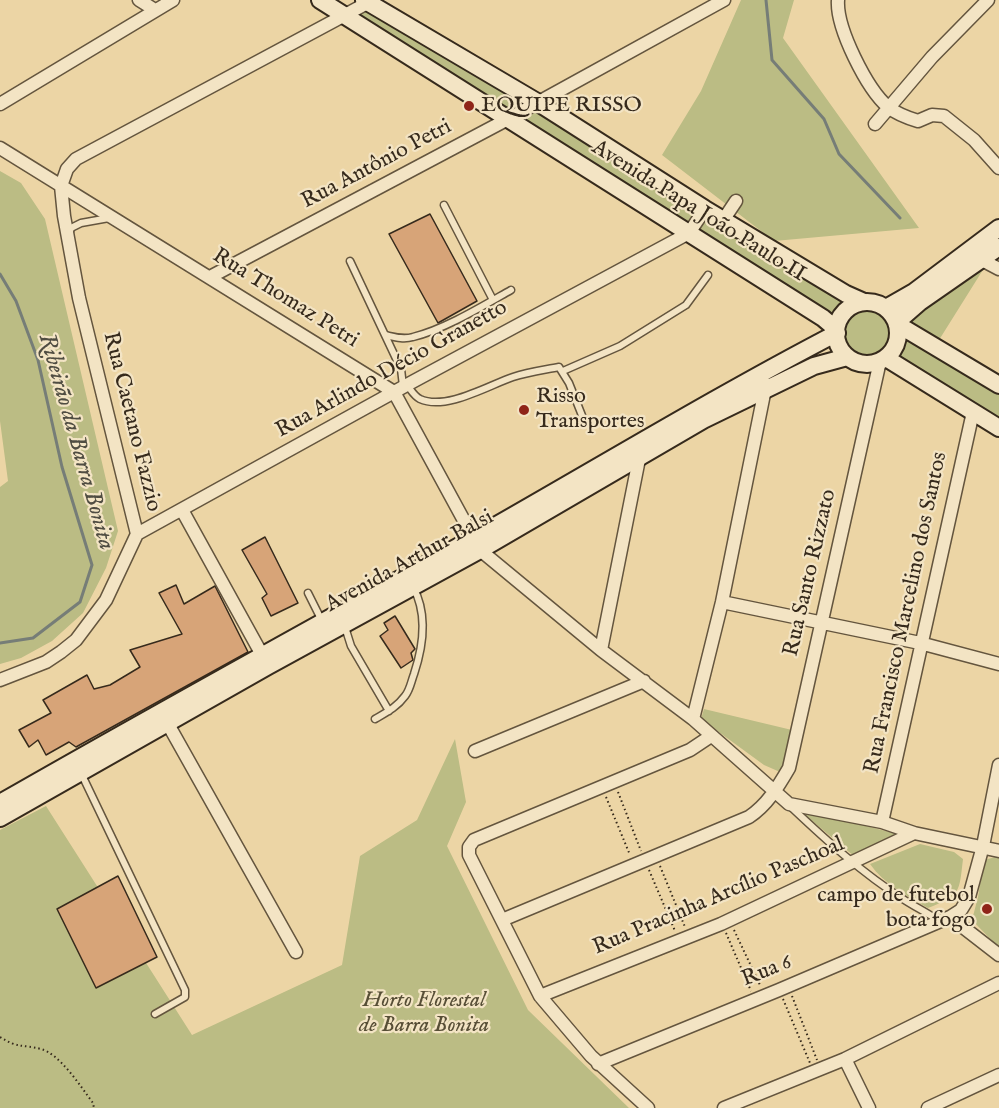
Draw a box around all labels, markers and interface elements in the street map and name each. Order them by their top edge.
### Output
place label: EQUIPE RISSO [481,93,642,119]
marker: EQUIPE RISSO [462,99,476,113]
street label: Rua Antônio Petri [297,114,457,216]
street label: Avenida Papa João Paulo II [586,135,810,289]
street label: Rua Thomaz Petri [207,243,363,355]
street label: Rua Arlindo Décio Granetto [272,295,512,445]
street label: Rua Caetano Fazzio [96,329,166,515]
water label: Ribeirão da Barra Bonita [30,330,120,554]
place label: Risso Transportes [536,384,645,436]
marker: Risso Transportes [517,403,531,417]
street label: Rua Francisco Marcelino dos Santos [860,450,954,776]
street label: Rua Santo Rizzato [779,487,843,659]
street label: Avenida Arthur Balsi [321,505,499,619]
street label: Rua Pracinha Arcílio Paschoal [589,832,849,962]
place label: campo de futebol bota fogo [817,883,975,934]
marker: campo de futebol bota fogo [980,902,994,916]
street label: Rua 6 [738,950,796,994]
park label: Horto Florestal de Barra Bonita [359,988,489,1040]

